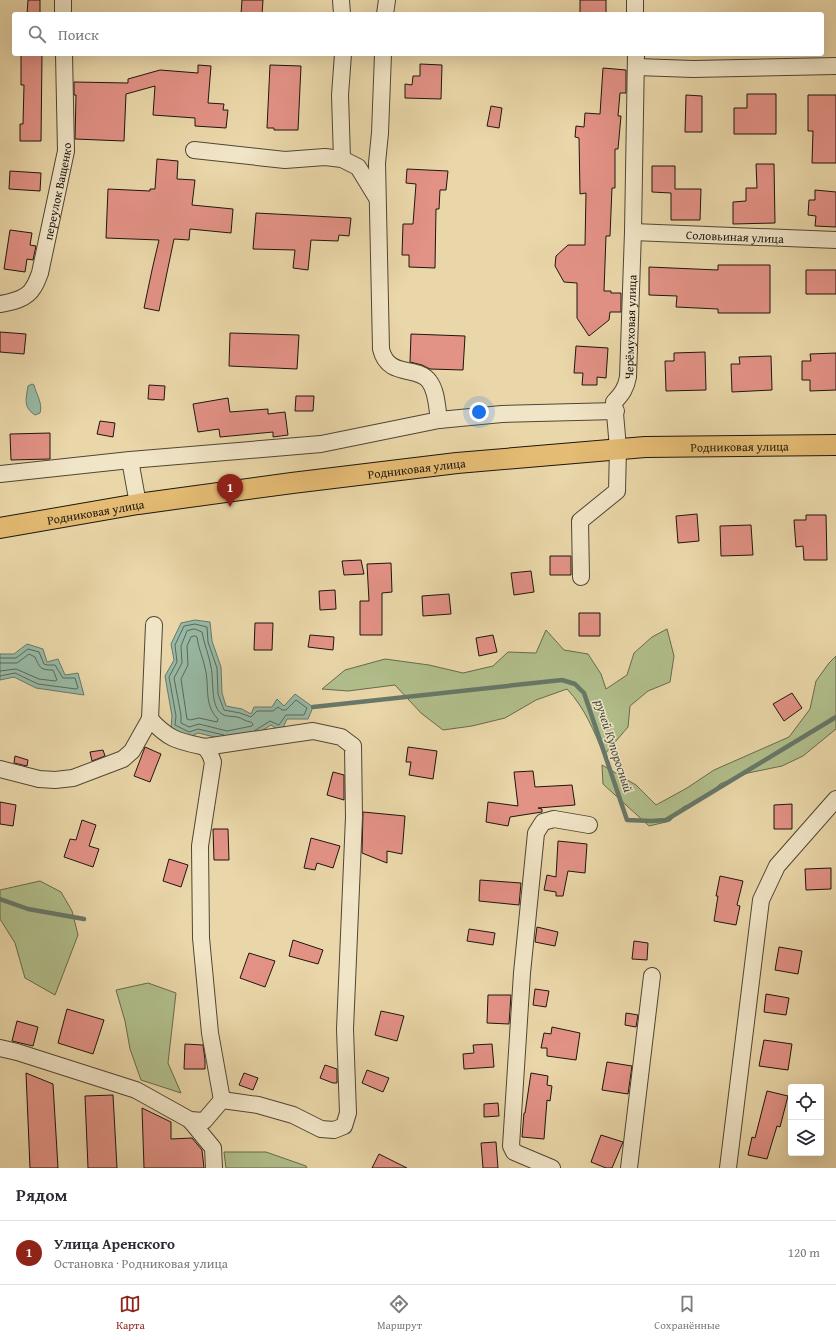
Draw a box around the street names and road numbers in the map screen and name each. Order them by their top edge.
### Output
street label: переулок Ващенко [39,142,75,242]
street label: Соловьиная улица [686,226,784,246]
street label: Черёмуховая улица [619,274,640,380]
street label: Родниковая улица [690,437,789,455]
street label: Родниковая улица [367,454,466,482]
street label: Родниковая улица [46,495,145,528]

